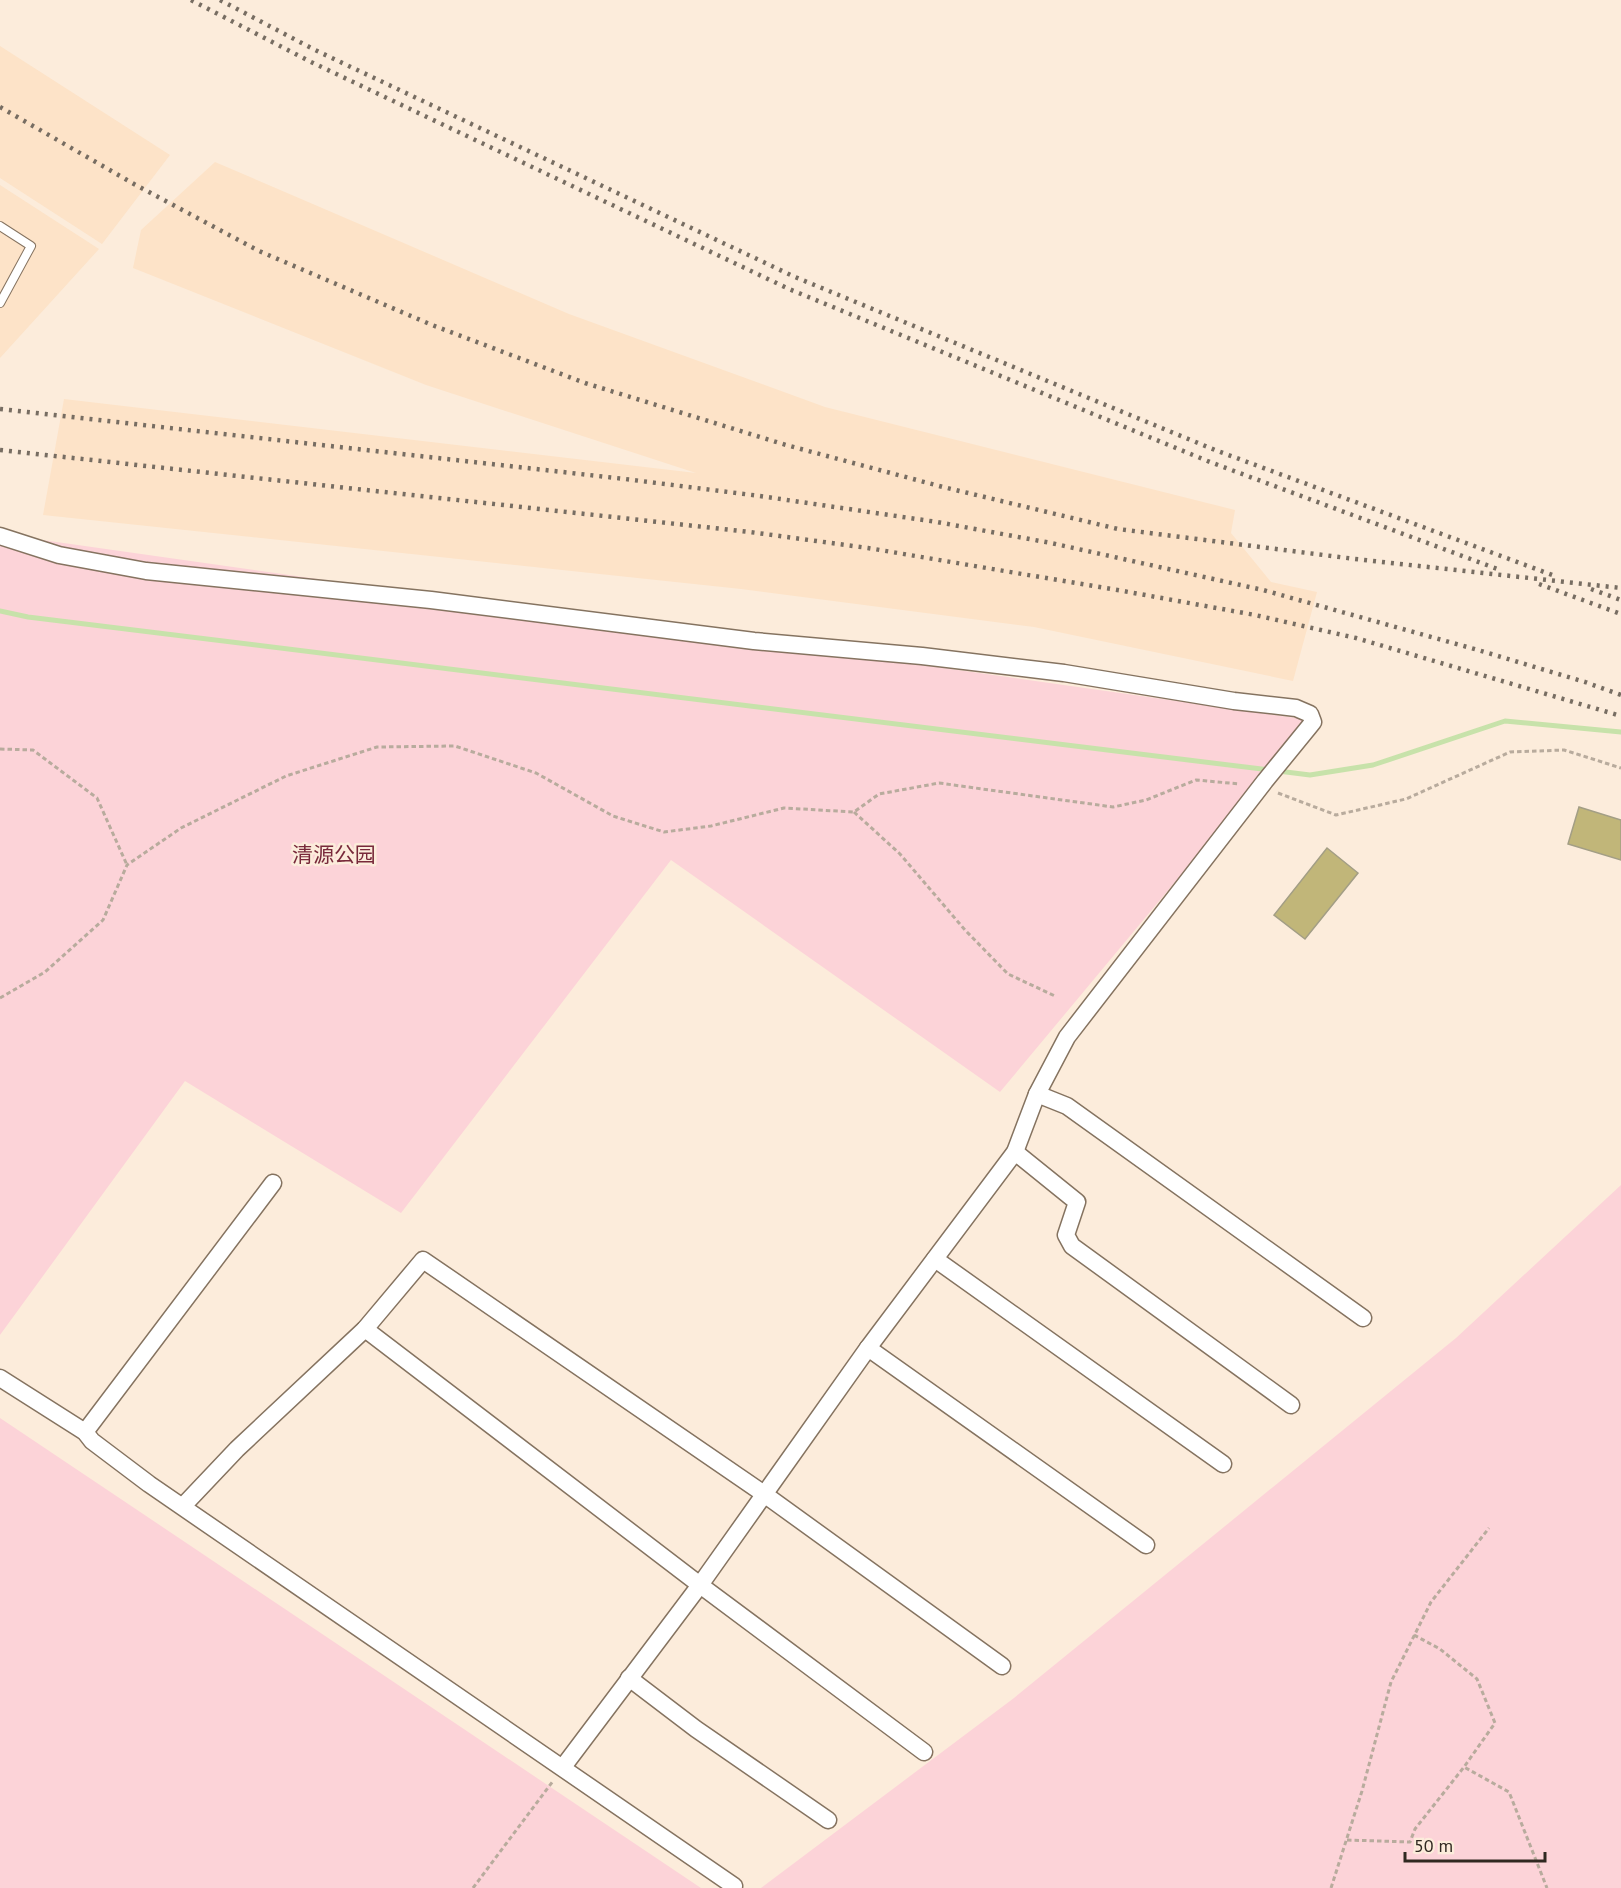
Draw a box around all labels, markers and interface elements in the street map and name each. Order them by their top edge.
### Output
park label: 清源公园 [292,841,376,868]
scale bar [1405,1825,1544,1863]
text: 50 m [1414,1834,1453,1857]

